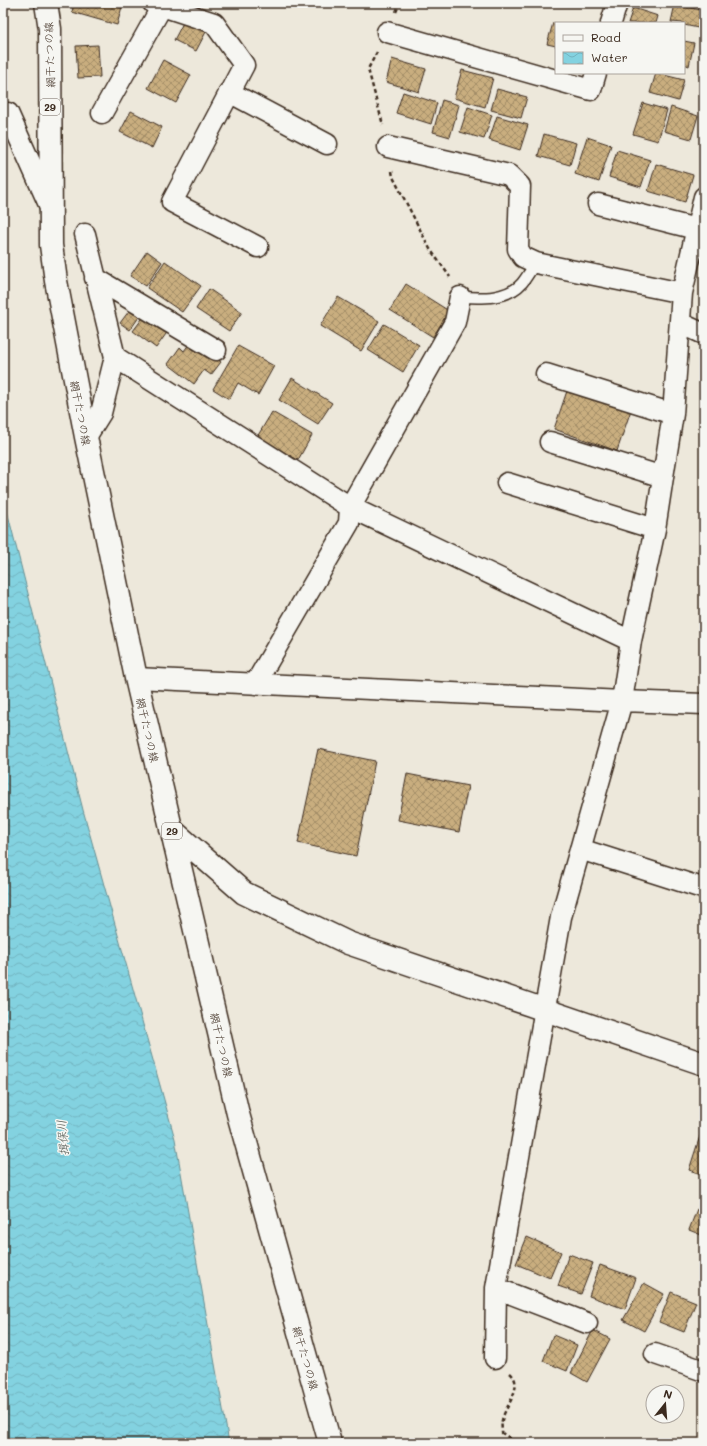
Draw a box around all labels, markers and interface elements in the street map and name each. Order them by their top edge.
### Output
street label: 網干たつの線 [40,22,58,88]
legend [555,22,685,74]
text: Road [591,29,621,45]
text: Water [591,49,628,65]
road number: 29 [40,99,60,115]
street label: 網干たつの線 [67,379,95,447]
street label: 網干たつの線 [133,696,163,764]
road number: 29 [162,823,182,839]
street label: 網干たつの線 [207,1011,237,1079]
water label: 揖保川 [52,1119,72,1157]
street label: 網干たつの線 [290,1324,322,1392]
north arrow [645,1384,685,1424]
text: N [662,1386,674,1402]

